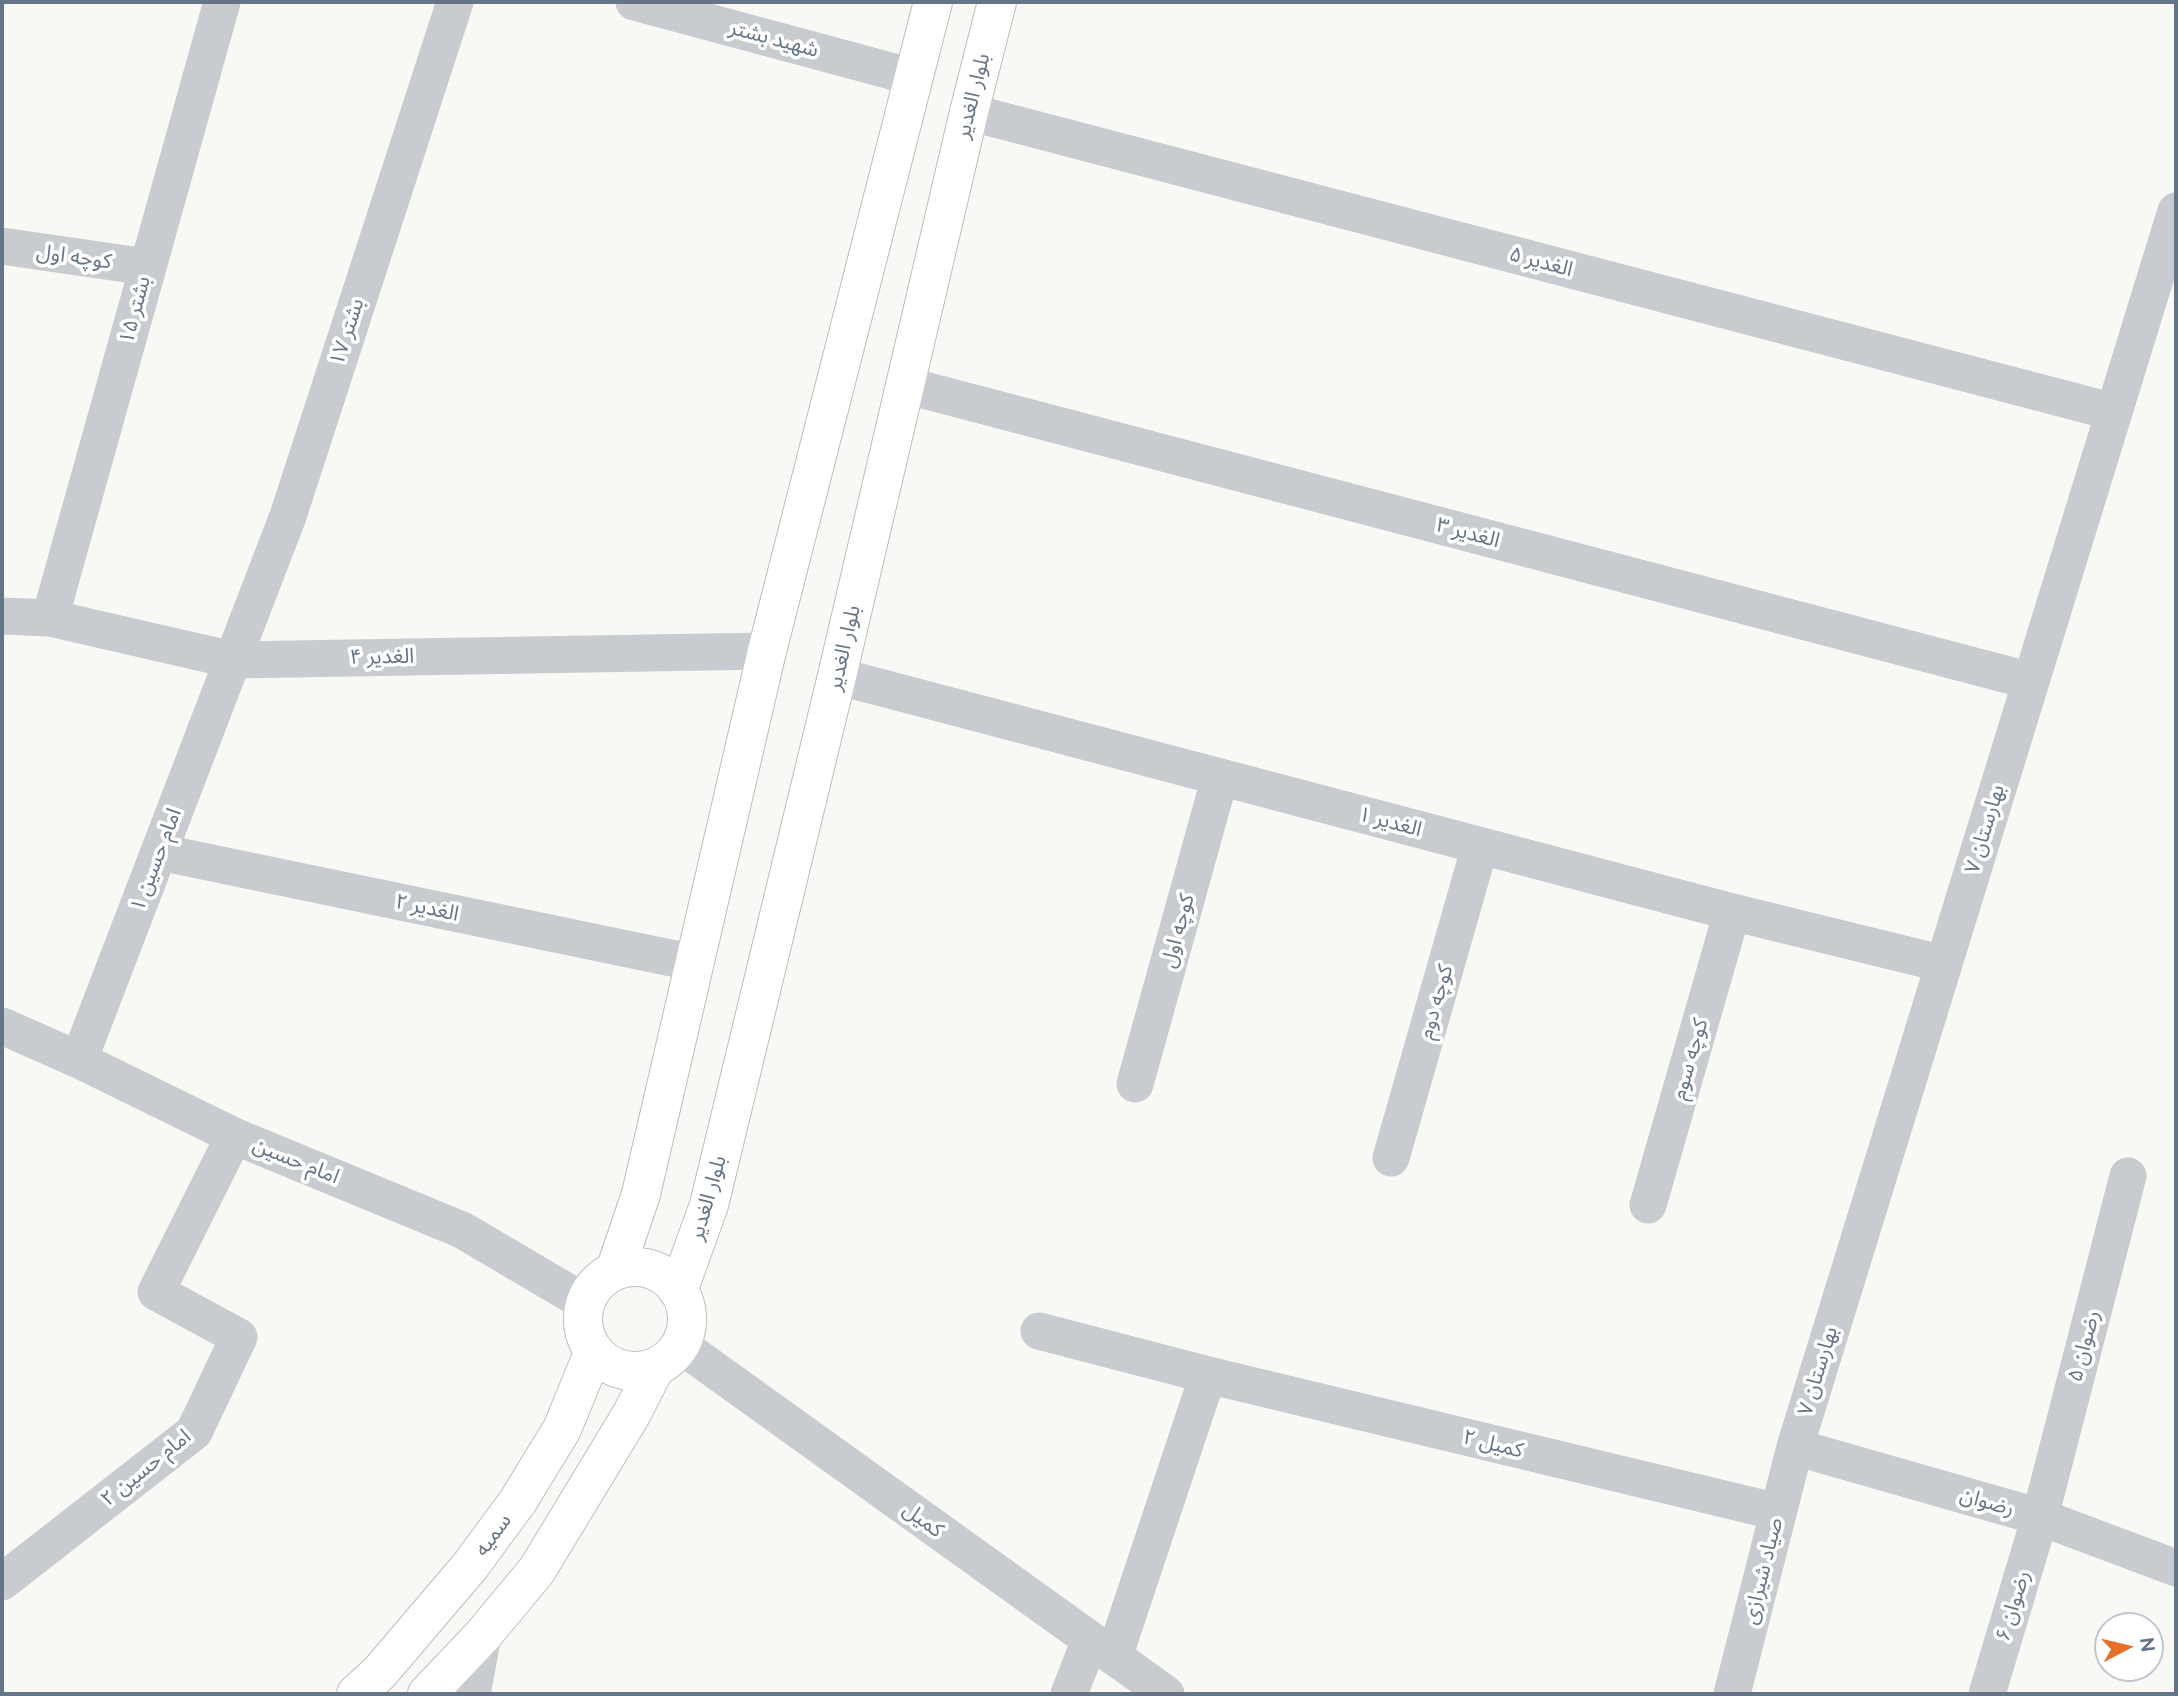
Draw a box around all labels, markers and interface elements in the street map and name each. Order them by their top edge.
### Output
street label: شهید بشتر [727,15,821,63]
street label: بلوار الغدیر [950,51,996,141]
street label: کوچه اول [35,239,113,275]
street label: الغدیر ۵ [1507,241,1575,283]
street label: بشتر ۱۵ [114,273,156,347]
street label: بشتر ۱۷ [324,295,370,369]
street label: الغدیر ۳ [1434,512,1502,554]
street label: بلوار الغدیر [822,603,866,693]
street label: الغدیر ۴ [350,644,414,670]
street label: بهارستان ۷ [1960,781,2010,877]
street label: الغدیر ۱ [1356,801,1424,843]
street label: امام حسین ۱ [125,805,187,915]
street label: الغدیر ۲ [393,889,461,927]
street label: کوچه اول [1156,891,1200,971]
street label: کوچه دوم [1413,962,1459,1042]
street label: کوچه سوم [1666,1016,1714,1102]
street label: امام حسین [249,1132,343,1190]
street label: بلوار الغدیر [684,1153,732,1243]
street label: رضوان ۵ [2062,1308,2106,1384]
street label: بهارستان ۷ [1793,1323,1843,1419]
street label: امام حسین ۲ [96,1424,196,1512]
street label: کمیل ۲ [1460,1424,1526,1464]
street label: رضوان [1957,1482,2017,1522]
street label: کمیل [898,1497,948,1543]
street label: سمیه [469,1509,517,1561]
street label: صیاد شیرازی [1738,1515,1788,1627]
street label: رضوان ۶ [1990,1568,2036,1644]
north arrow [2094,1612,2164,1682]
text: N [2136,1636,2160,1653]

